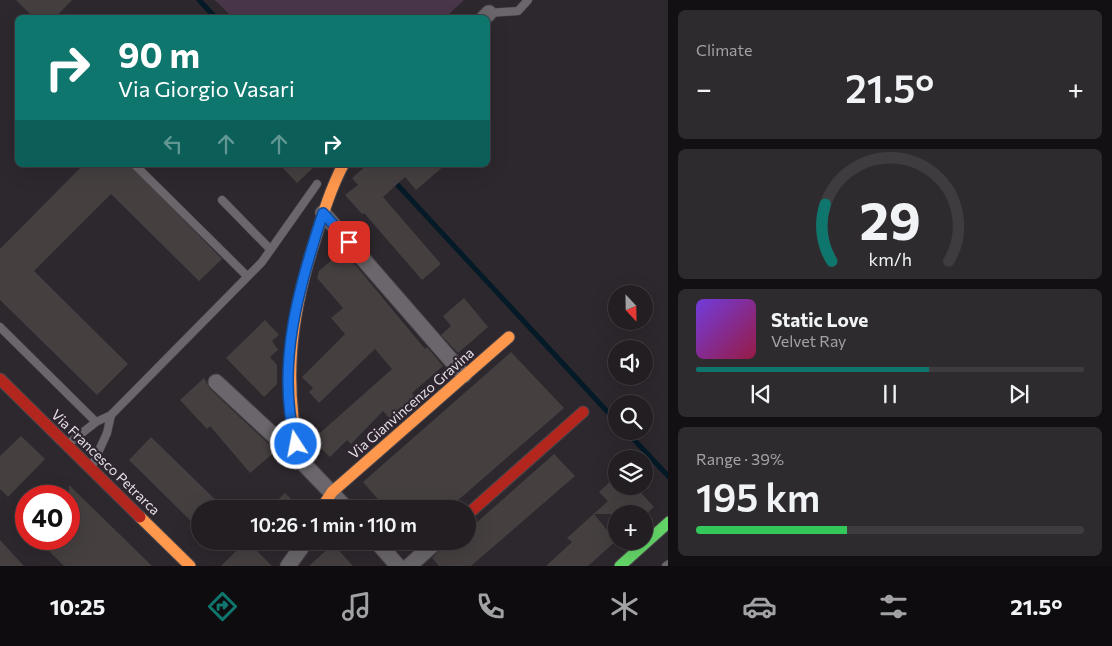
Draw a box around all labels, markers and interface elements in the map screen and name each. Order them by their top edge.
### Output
text: 90 m [118,32,200,75]
icon: right [35,35,100,100]
text: Climate [696,40,752,59]
text: 21.5° [845,64,934,111]
text: − [696,71,712,105]
text: + [1068,71,1084,105]
text: Via Giorgio Vasari [118,75,295,102]
icon: left [159,130,187,158]
icon: ahead [212,130,240,158]
icon: ahead [265,130,293,158]
icon: right [318,130,346,158]
text: 29 [859,187,921,251]
pin [328,221,370,263]
icon: arrive [335,228,363,256]
text: km/h [868,248,912,270]
north arrow [608,285,652,330]
map controls [608,285,653,550]
text: Static Love [771,308,868,331]
text: Velvet Ray [771,331,846,350]
button: sound [608,340,653,385]
street label: Via Gianvincenzo Gravina [345,344,477,462]
icon: previous [747,380,775,408]
icon: pause [876,380,904,408]
icon: next [1005,380,1033,408]
button: search [608,395,653,440]
street label: Via Francesco Petrarca [48,406,164,518]
position arrow [269,417,321,469]
text: Range · 39% [696,449,784,468]
button: layers [608,450,653,495]
text: 195 km [696,473,820,520]
speed limit sign: 40 [15,485,80,550]
button: + [608,505,653,550]
text: 10:26 · 1 min · 110 m [250,513,417,536]
icon: directions [205,589,240,624]
icon: music [339,589,374,624]
icon: phone [473,589,508,624]
icon: climate [607,589,642,624]
icon: car [742,589,777,624]
icon: filters [876,589,911,624]
text: 10:25 [50,593,105,620]
text: 21.5° [1010,593,1062,620]

